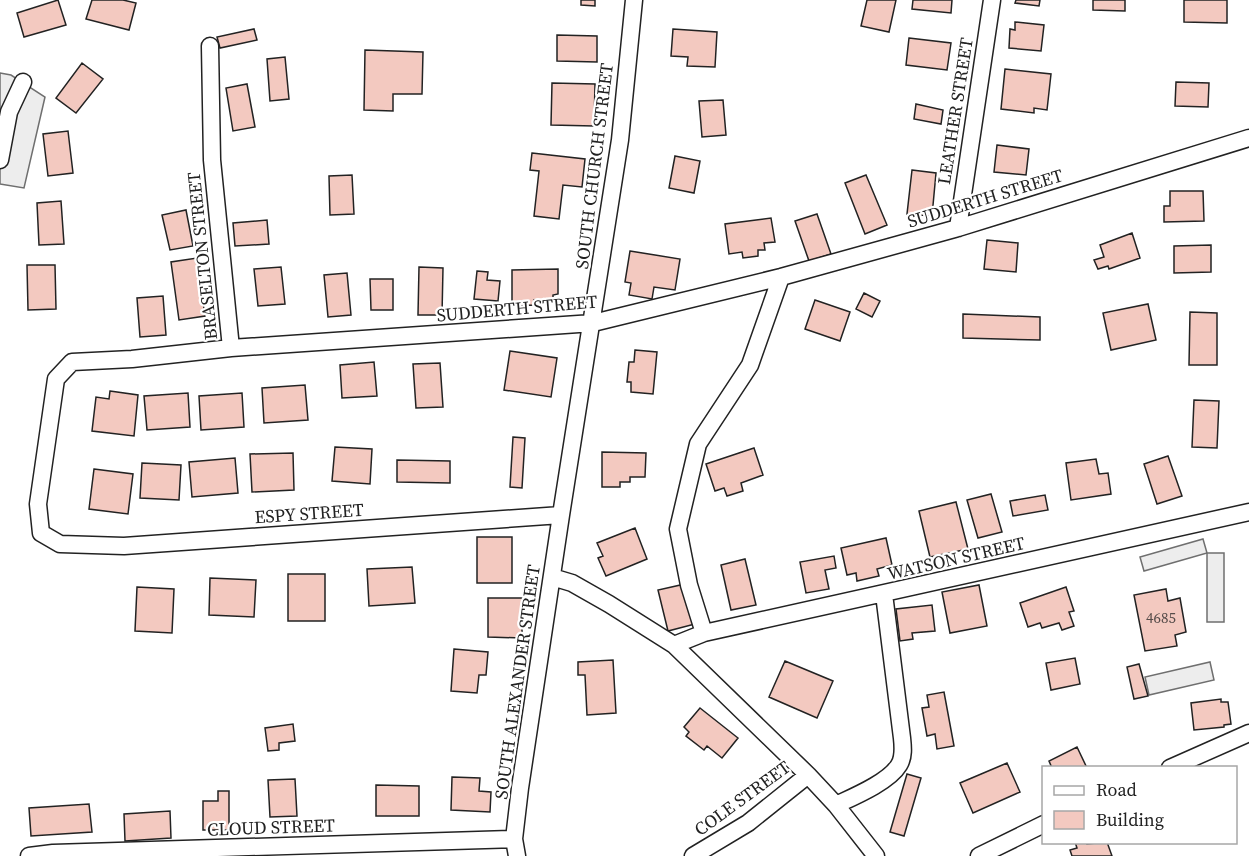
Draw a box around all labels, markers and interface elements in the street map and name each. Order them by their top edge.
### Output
street label: LEATHER STREET [931,36,979,186]
street label: SOUTH CHURCH STREET [569,61,619,270]
street label: SUDDERTH STREET [904,162,1066,234]
street label: BRASELTON STREET [181,171,223,341]
street label: SUDDERTH STREET [436,289,599,327]
street label: ESPY STREET [254,497,365,529]
street label: WATSON STREET [885,530,1027,586]
street label: SOUTH ALEXANDER STREET [488,563,546,801]
house number: 4685 [1146,607,1176,628]
street label: COLE STREET [689,755,795,841]
legend [1042,766,1237,844]
text: Road [1096,777,1137,802]
text: Building [1096,807,1164,832]
street label: CLOUD STREET [207,812,336,842]

